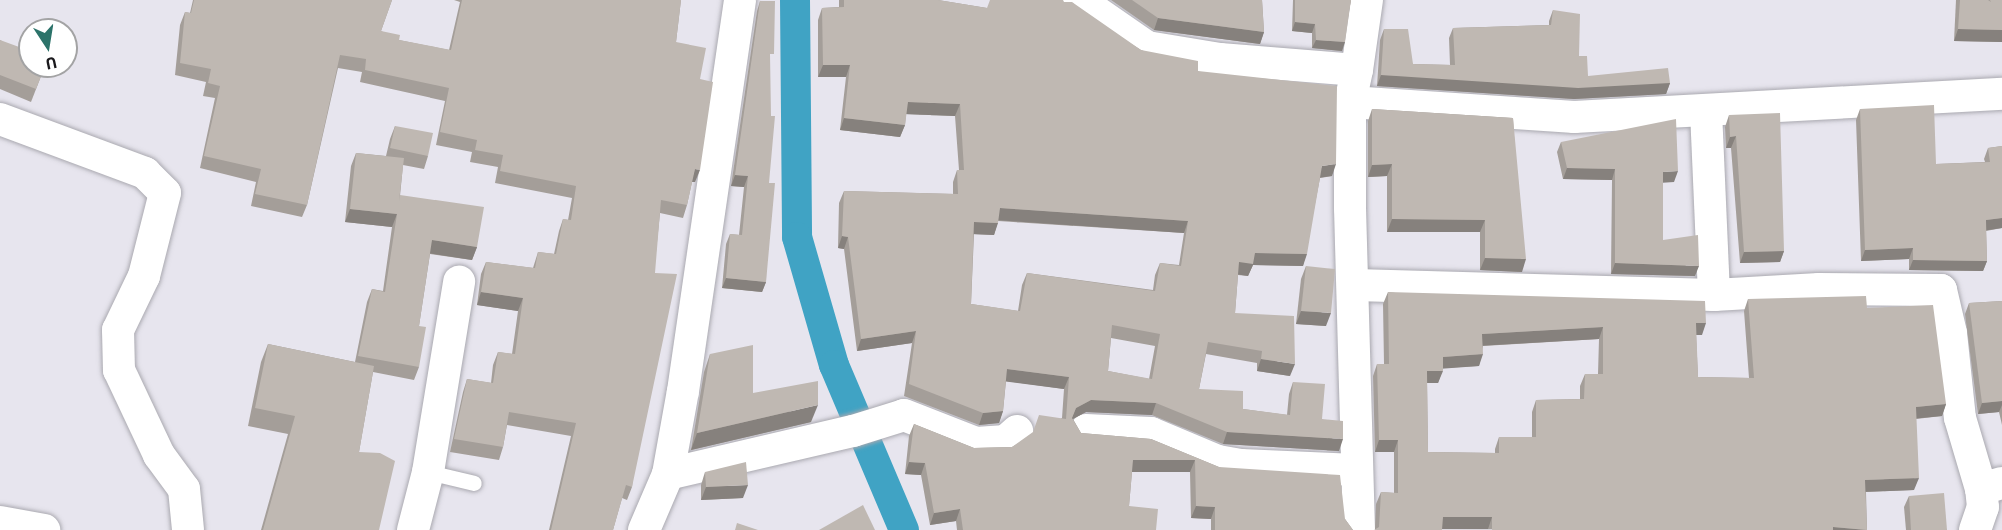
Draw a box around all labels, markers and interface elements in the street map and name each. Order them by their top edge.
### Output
north arrow [18,18,78,78]
text: U [44,53,59,75]

